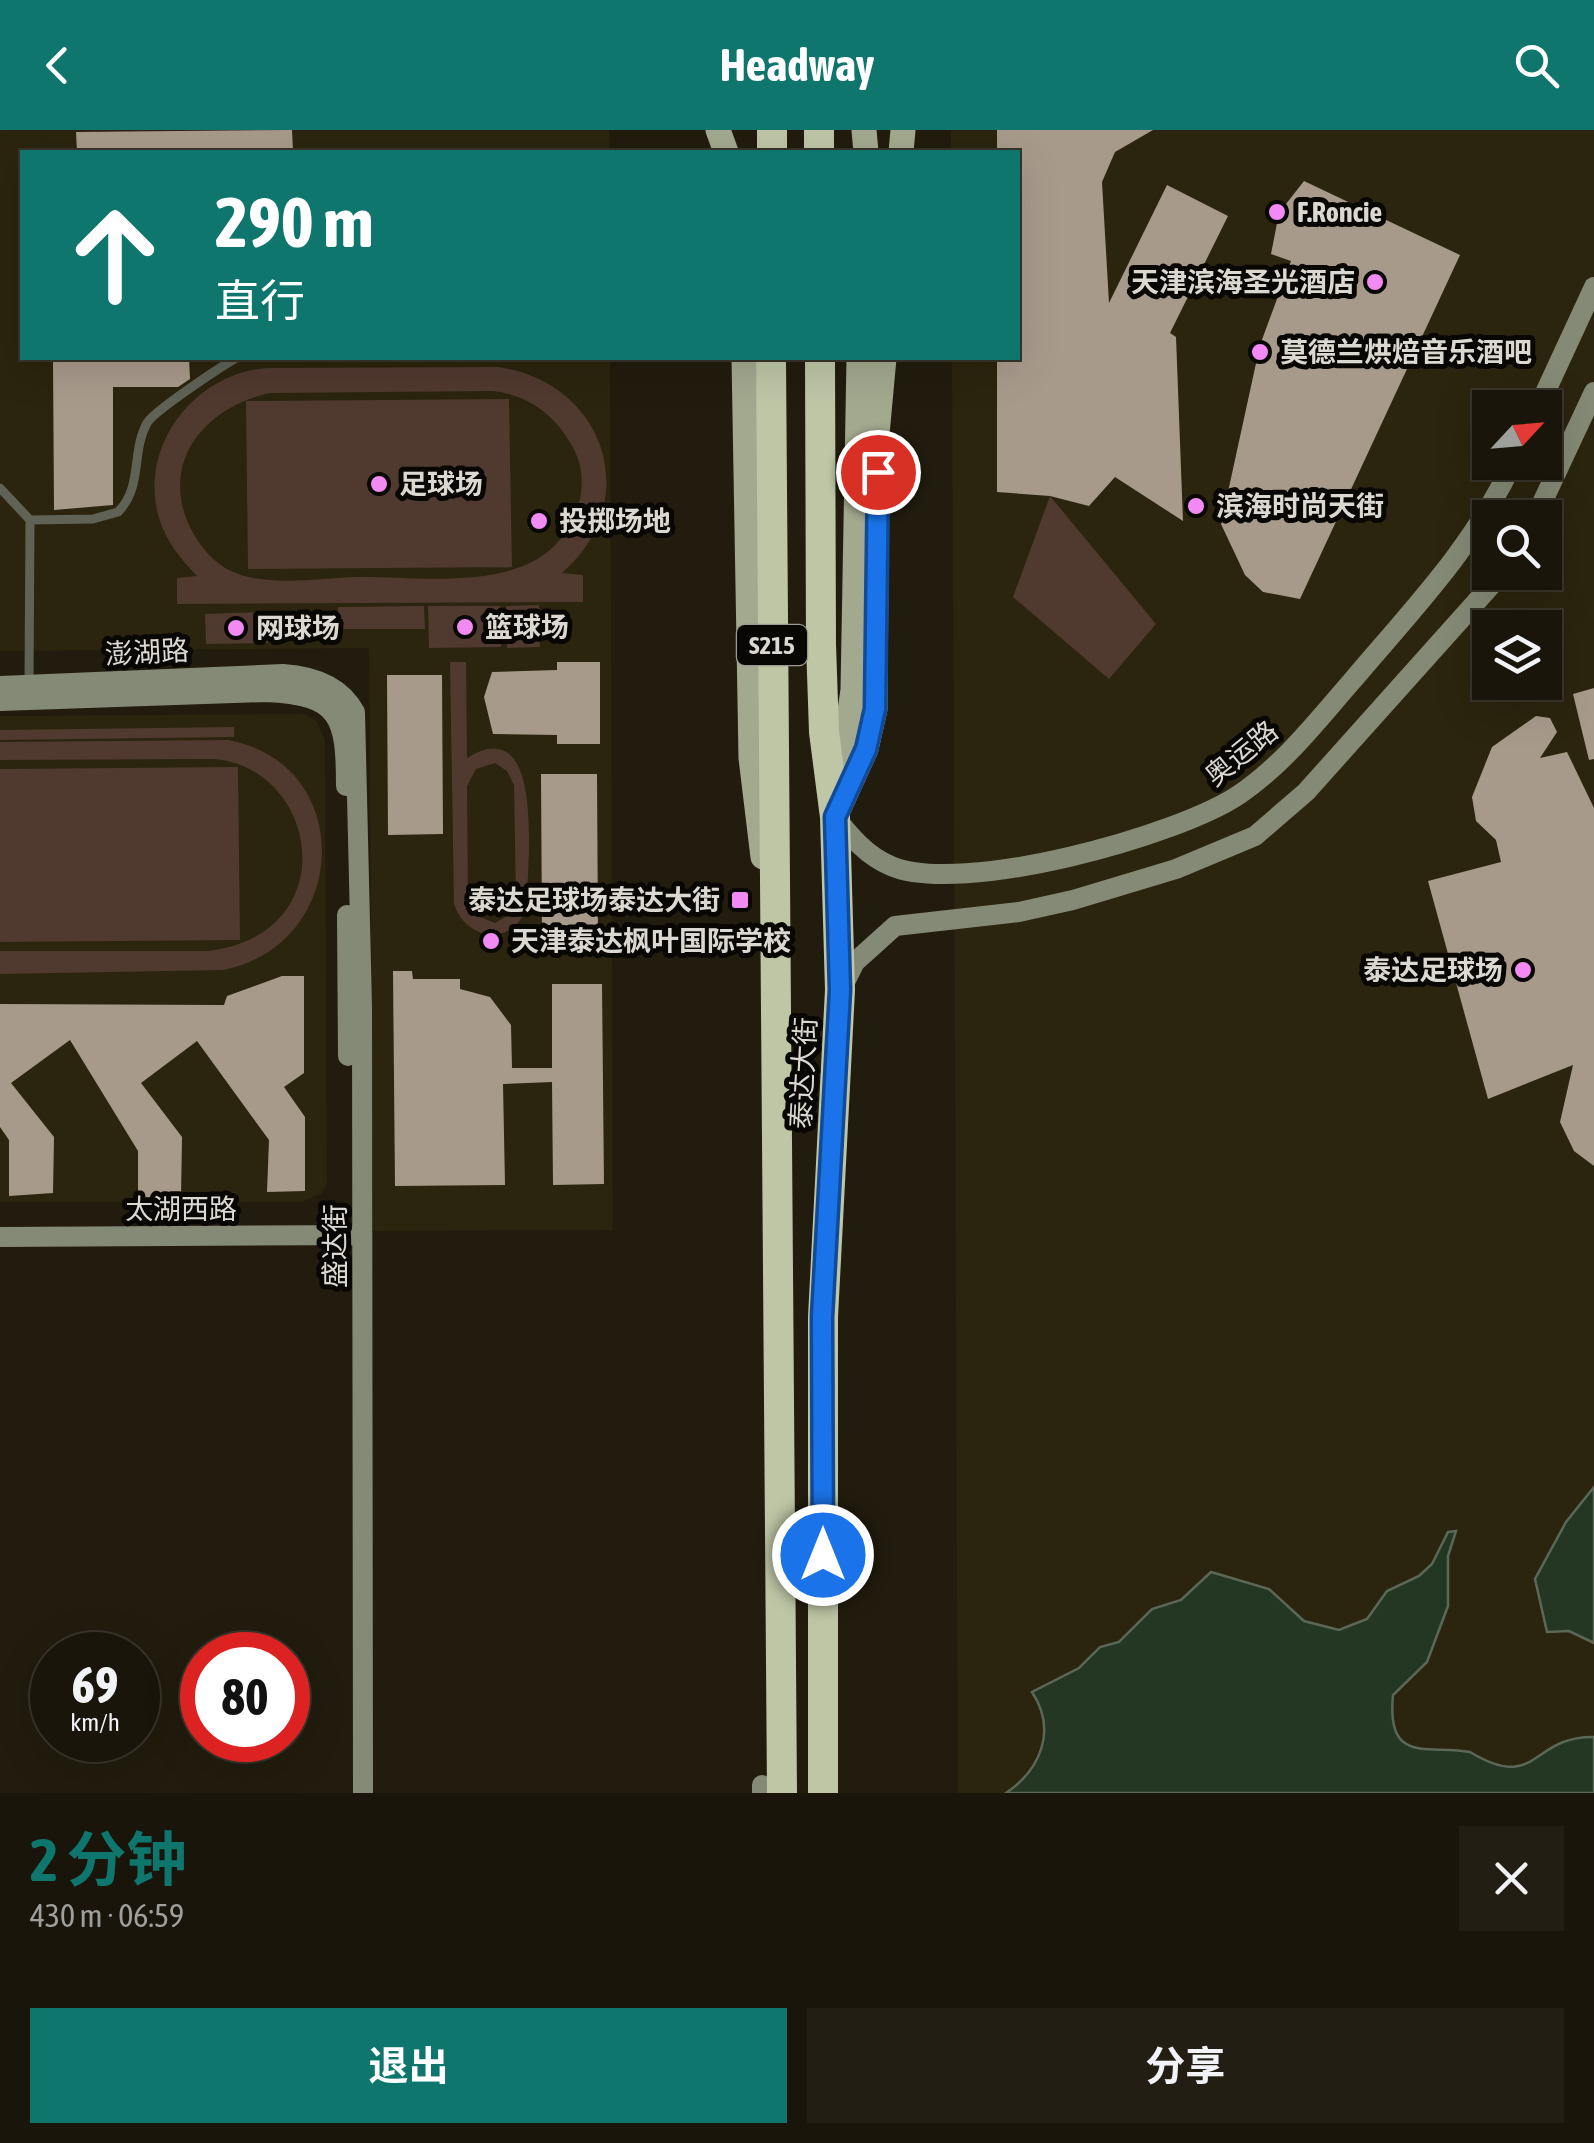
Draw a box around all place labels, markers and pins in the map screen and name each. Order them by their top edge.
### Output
place label: F.Roncie [1297,196,1382,228]
marker: F.Roncie [1266,201,1288,223]
place label: 天津滨海圣光酒店 [1131,266,1355,298]
marker: 天津滨海圣光酒店 [1364,271,1386,293]
place label: 莫德兰烘焙音乐酒吧 [1280,336,1532,368]
marker: 莫德兰烘焙音乐酒吧 [1249,341,1271,363]
pin [836,430,921,515]
place label: 足球场 [399,468,483,500]
marker: 足球场 [368,473,390,495]
place label: 滨海时尚天街 [1216,490,1384,522]
marker: 滨海时尚天街 [1185,495,1207,517]
place label: 投掷场地 [559,505,671,537]
marker: 投掷场地 [528,510,550,532]
place label: 篮球场 [485,611,569,643]
place label: 网球场 [256,612,340,644]
marker: 篮球场 [454,616,476,638]
marker: 网球场 [225,617,247,639]
place label: 泰达足球场泰达大街 [468,884,720,916]
marker: 泰达足球场泰达大街 [729,889,751,911]
place label: 天津泰达枫叶国际学校 [511,925,791,957]
marker: 天津泰达枫叶国际学校 [480,930,502,952]
place label: 泰达足球场 [1363,954,1503,986]
marker: 泰达足球场 [1512,959,1534,981]

